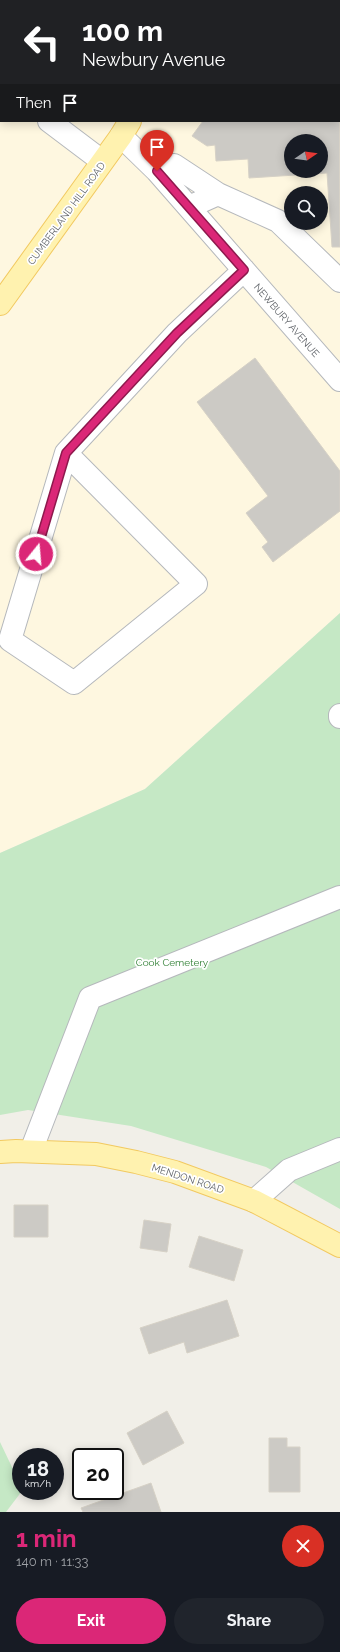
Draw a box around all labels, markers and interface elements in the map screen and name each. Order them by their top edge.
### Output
text: 100 m [82,15,163,48]
icon: left [16,16,68,68]
text: Newbury Avenue [82,49,225,70]
icon: arrive [59,92,81,114]
text: Then [16,94,51,112]
pin [140,130,174,171]
north arrow [284,134,328,178]
map controls [284,134,328,230]
icon: arrive [146,136,168,158]
street label: CUMBERLAND HILL ROAD [26,160,107,267]
button: search [284,186,328,230]
street label: NEWBURY AVENUE [252,281,321,359]
position arrow [15,533,57,575]
park label: Cook Cemetery [136,957,209,968]
street label: MENDON ROAD [150,1162,225,1195]
speed limit sign: 20 [72,1448,124,1500]
text: 18 [27,1457,49,1481]
text: km/h [25,1478,51,1489]
text: 1 min [16,1524,77,1553]
button: close [282,1525,324,1567]
text: 140 m · 11:33 [16,1554,88,1569]
button: Exit [16,1598,166,1644]
button: Share [174,1598,324,1644]

